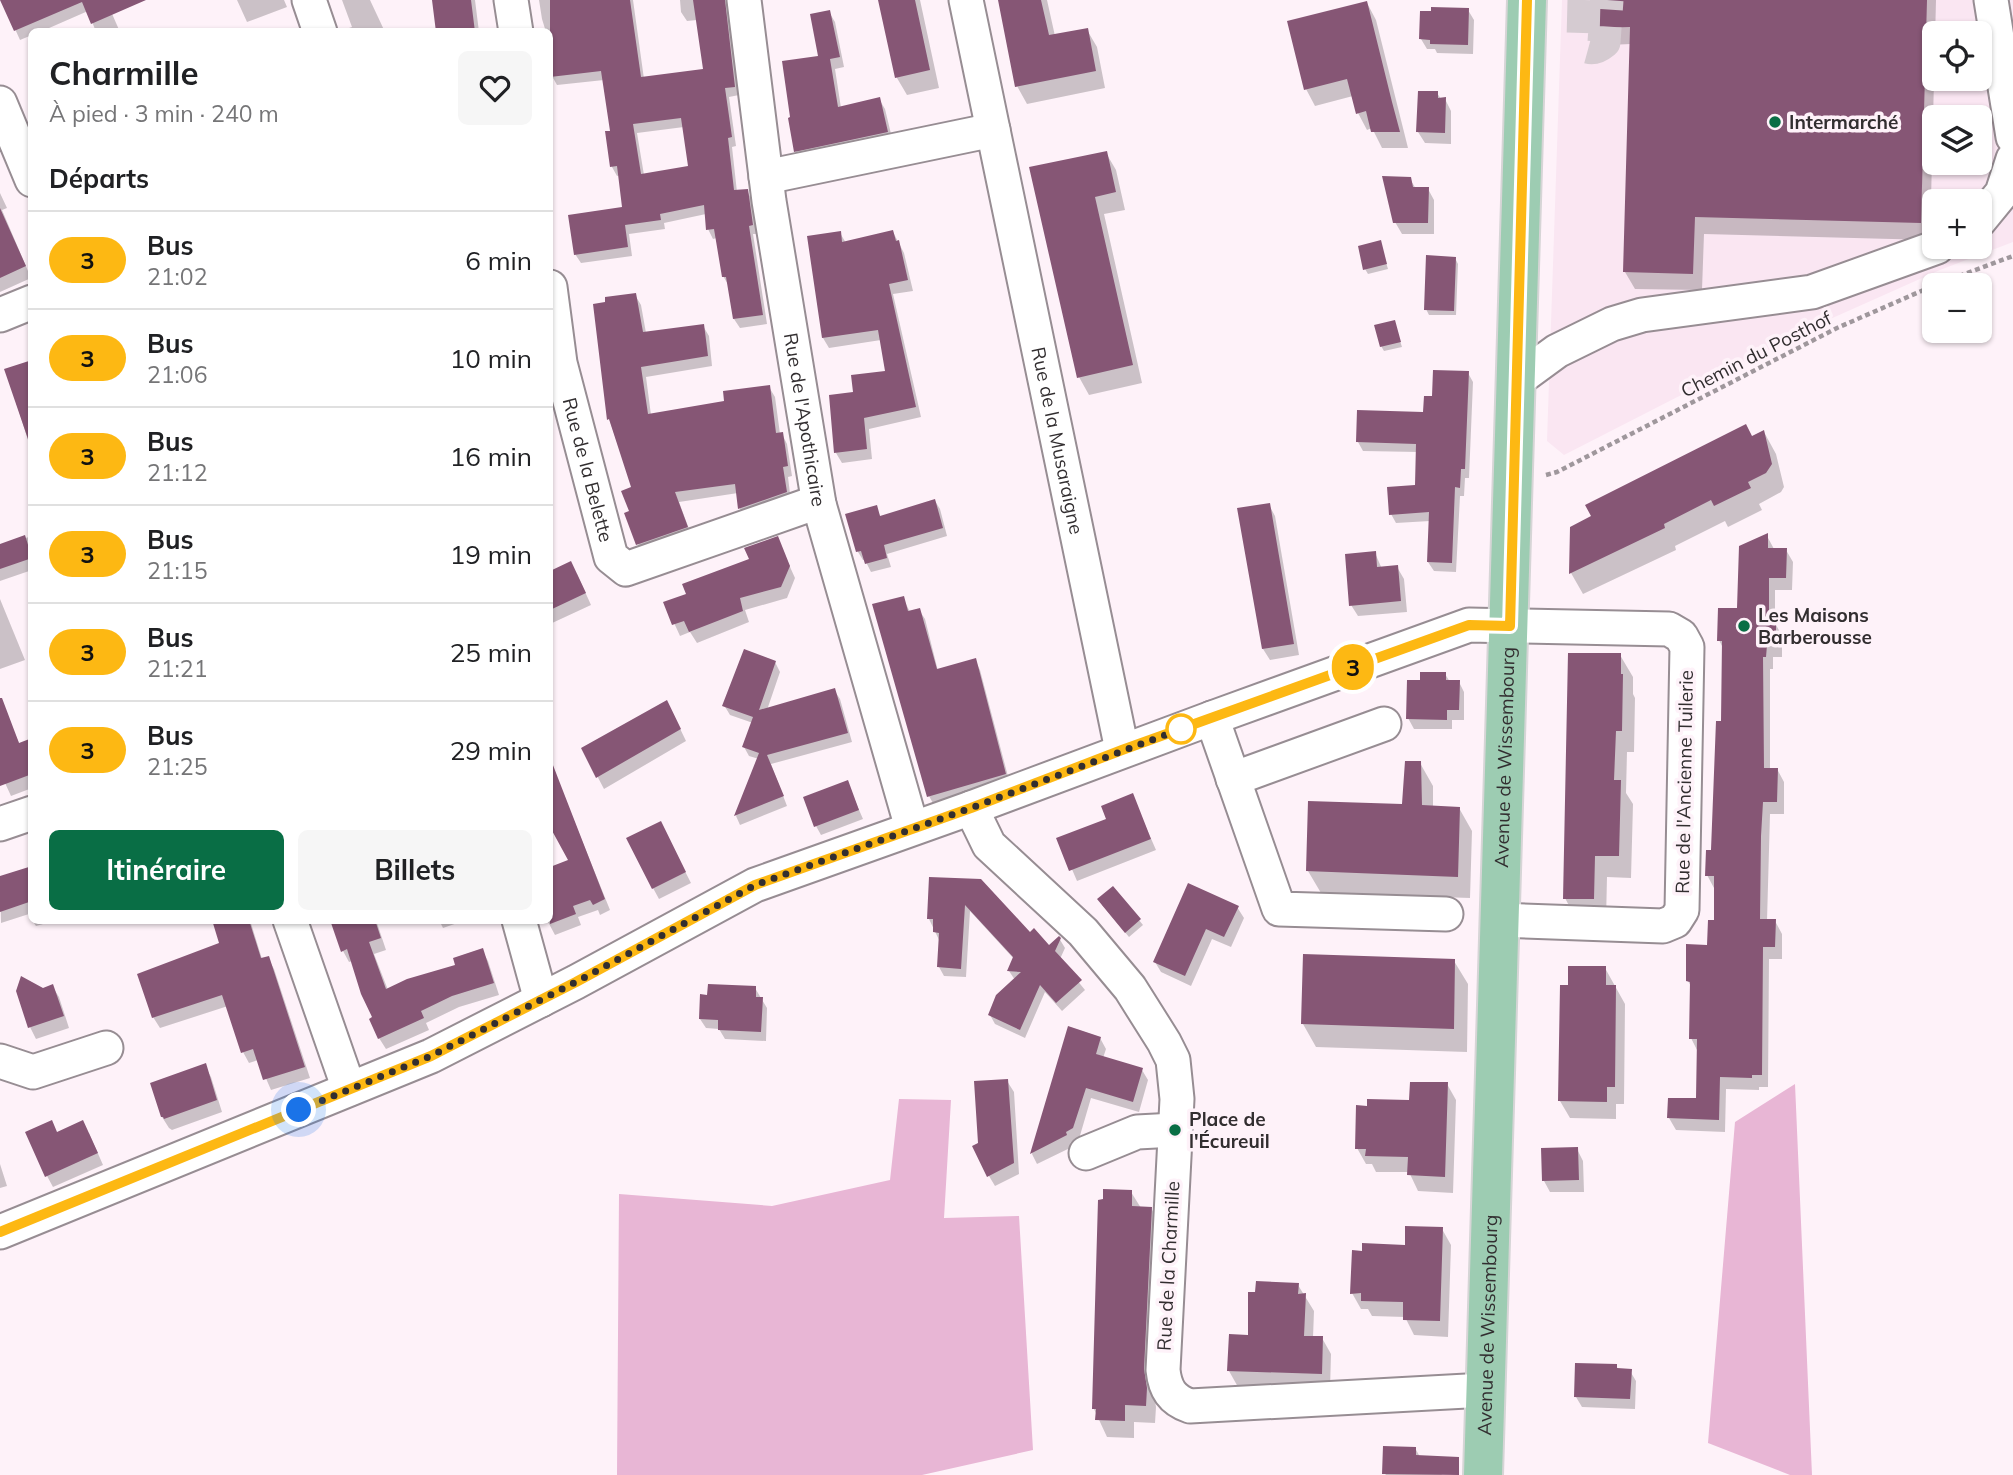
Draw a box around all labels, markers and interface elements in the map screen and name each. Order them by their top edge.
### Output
map controls [1922,21,1992,343]
button: locate [1922,21,1992,91]
button: heart [458,51,532,125]
text: Charmille [49,52,199,93]
text: À pied · 3 min · 240 m [49,99,279,128]
button: layers [1922,105,1992,175]
place label: Intermarché [1789,110,1898,134]
marker: Intermarché [1767,114,1783,130]
text: Départs [49,162,149,195]
button: + [1922,189,1992,259]
text: Bus [147,229,193,262]
text: 6 min [465,244,532,277]
text: 3 [80,245,95,275]
text: 21:02 [147,262,207,291]
button: − [1922,273,1992,343]
street label: Chemin du Posthof [1677,305,1836,402]
text: Bus [147,327,193,360]
street label: Rue de l'Apothicaire [779,331,831,508]
text: 10 min [450,342,532,375]
text: 3 [80,343,95,373]
street label: Rue de la Musaraigne [1026,345,1089,536]
text: 21:06 [147,360,207,389]
street label: Rue de la Belette [558,395,619,545]
text: Bus [147,425,193,458]
text: 16 min [450,440,532,473]
text: 3 [80,441,95,471]
text: 21:12 [147,458,207,487]
text: Bus [147,523,193,556]
text: 19 min [450,538,532,571]
text: 3 [80,539,95,569]
text: 21:15 [147,556,207,585]
place label: Les Maisons Barberousse [1758,603,1872,649]
marker: Les Maisons Barberousse [1736,618,1752,634]
text: Bus [147,621,193,654]
text: 25 min [450,636,532,669]
text: 3 [80,637,95,667]
line badge: 3 [1330,644,1376,690]
street label: Avenue de Wissembourg [1489,647,1520,868]
text: 3 [1346,652,1360,682]
text: 21:21 [147,654,207,683]
street label: Rue de l'Ancienne Tuilerie [1670,670,1698,894]
unlabelled marker [1166,714,1196,744]
text: Bus [147,719,193,752]
text: 29 min [450,734,532,767]
text: 3 [80,735,95,765]
text: 21:25 [147,752,207,781]
button: Itinéraire [49,830,284,910]
button: Billets [298,830,532,910]
your location [281,1092,316,1127]
place label: Place de l'Écureuil [1189,1107,1270,1153]
marker: Place de l'Écureuil [1167,1122,1183,1138]
street label: Rue de la Charmille [1152,1180,1184,1352]
street label: Avenue de Wissembourg [1472,1214,1503,1436]

